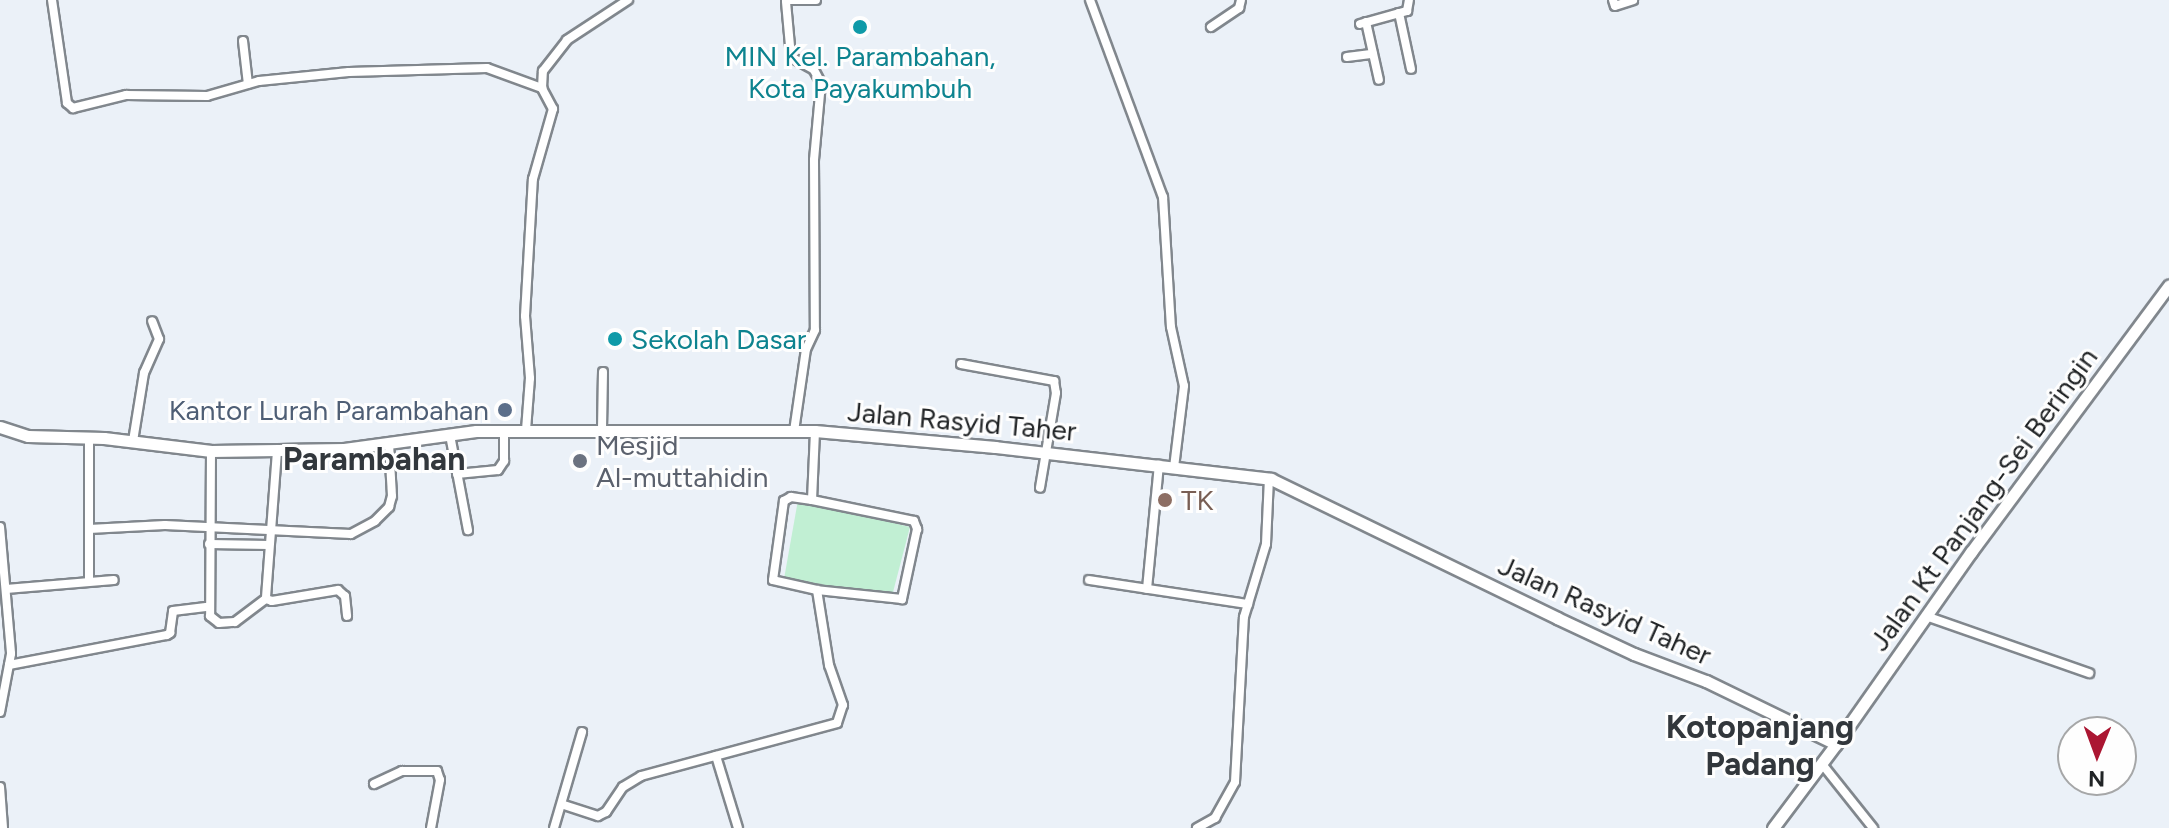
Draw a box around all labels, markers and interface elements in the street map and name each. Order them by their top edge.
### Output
marker: MIN Kel. Parambahan, Kota Payakumbuh [851,18,869,36]
place label: MIN Kel. Parambahan, Kota Payakumbuh [724,39,996,105]
place label: Sekolah Dasar [631,322,806,356]
marker: Sekolah Dasar [606,330,624,348]
street label: Jalan Kt Panjang-Sei Beringin [1862,341,2104,657]
place label: Kantor Lurah Parambahan [169,393,489,427]
street label: Jalan Rasyid Taher [846,394,1078,448]
marker: Kantor Lurah Parambahan [496,401,514,419]
place label: Mesjid Al-muttahidin [596,428,768,494]
district label: Parambahan [283,440,465,478]
marker: Mesjid Al-muttahidin [571,452,589,470]
place label: TK [1181,483,1214,517]
marker: TK [1156,491,1174,509]
street label: Jalan Rasyid Taher [1493,548,1717,672]
district label: Kotopanjang Padang [1666,709,1854,784]
north arrow [2057,716,2137,796]
text: N [2088,765,2105,792]

